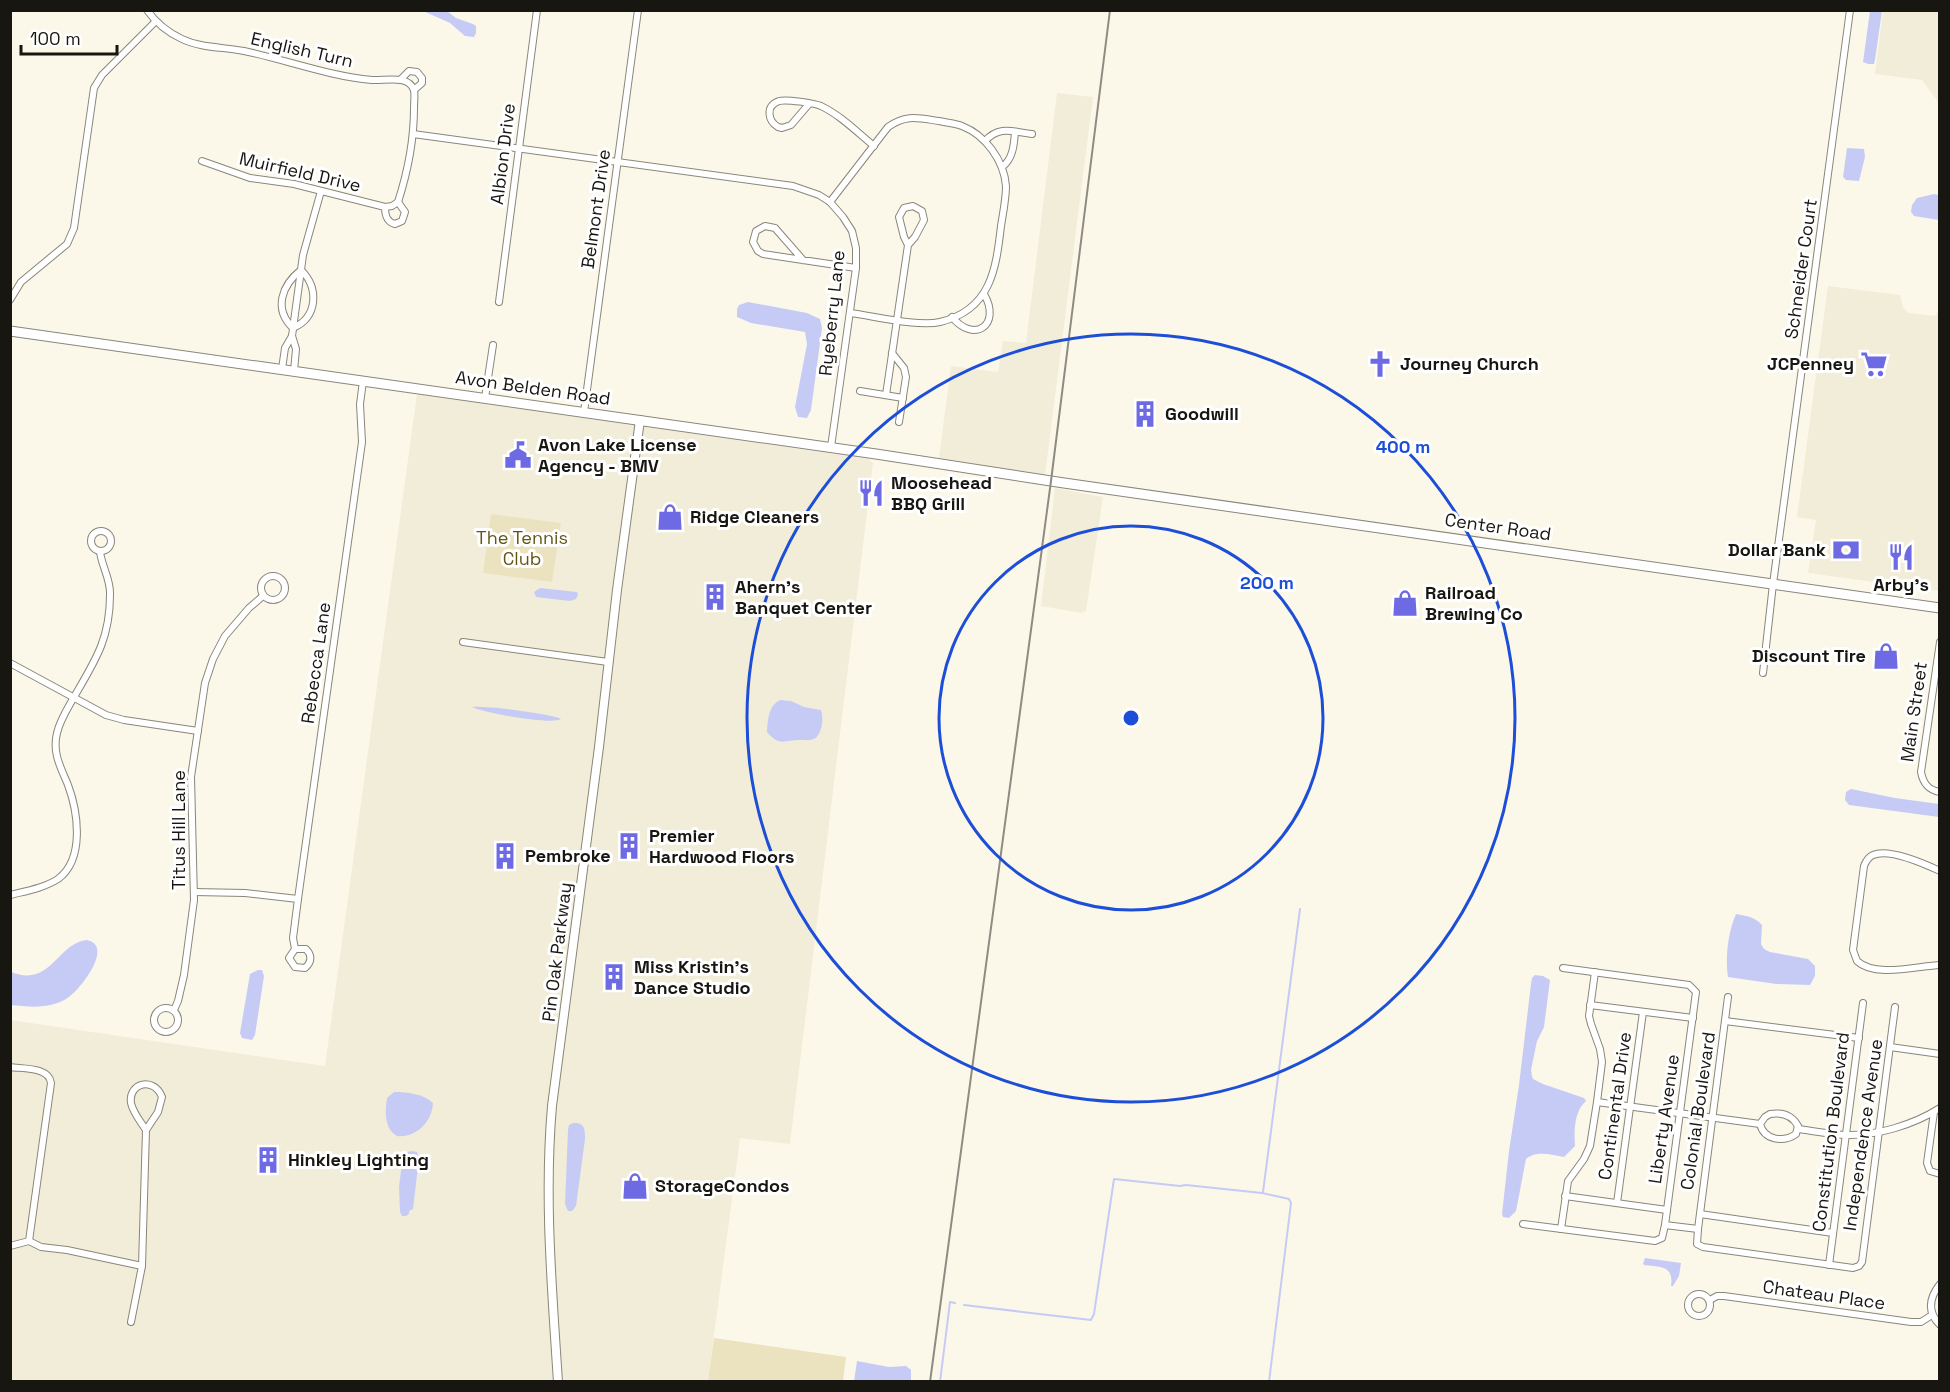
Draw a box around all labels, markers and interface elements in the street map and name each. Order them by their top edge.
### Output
scale bar [21,18,117,56]
text: 100 m [30,27,81,50]
street label: English Turn [249,27,355,72]
street label: Albion Drive [485,102,520,206]
street label: Muirfield Drive [237,146,363,197]
street label: Belmont Drive [576,148,615,270]
street label: Schneider Court [1779,197,1822,341]
street label: Ryeberry Lane [813,249,850,377]
church icon: Journey Church [1365,349,1395,379]
supermarket icon: JCPenney [1859,349,1889,379]
place label: Journey Church [1400,352,1539,375]
place label: JCPenney [1767,352,1854,375]
street label: Avon Belden Road [454,365,612,410]
building icon: Goodwill [1130,399,1160,429]
place label: Goodwill [1165,402,1239,425]
place label: Avon Lake License Agency - BMV [538,433,697,477]
text: 400 m [1376,435,1430,458]
public building icon: Avon Lake License Agency - BMV [503,440,533,470]
place label: Moosehead BBQ Grill [891,471,992,515]
restaurant icon: Moosehead BBQ Grill [856,478,886,508]
shop icon: Ridge Cleaners [655,502,685,532]
place label: Ridge Cleaners [690,505,819,528]
street label: Center Road [1443,508,1553,545]
park label: The Tennis Club [476,526,568,570]
bank icon: Dollar Bank [1831,535,1861,565]
place label: Dollar Bank [1728,538,1826,561]
restaurant icon: Arby's [1886,542,1916,572]
text: 200 m [1240,571,1294,594]
place label: Arby's [1873,573,1929,596]
place label: Ahern's Banquet Center [735,575,872,619]
place label: Railroad Brewing Co [1425,581,1523,625]
building icon: Ahern's Banquet Center [700,582,730,612]
shop icon: Railroad Brewing Co [1390,588,1420,618]
street label: Rebecca Lane [296,601,335,725]
shop icon: Discount Tire [1871,641,1901,671]
place label: Discount Tire [1752,644,1866,667]
street label: Main Street [1895,660,1932,764]
centre of rings [1121,708,1141,728]
street label: Titus Hill Lane [167,770,190,890]
place label: Premier Hardwood Floors [649,824,794,868]
building icon: Premier Hardwood Floors [614,831,644,861]
building icon: Pembroke [490,841,520,871]
place label: Pembroke [525,844,611,867]
street label: Pin Oak Parkway [537,881,576,1023]
place label: Miss Kristin's Dance Studio [634,955,750,999]
building icon: Miss Kristin's Dance Studio [599,962,629,992]
street label: Continental Drive [1593,1030,1636,1181]
street label: Colonial Boulevard [1675,1030,1720,1192]
street label: Constitution Boulevard [1807,1031,1854,1233]
street label: Independence Avenue [1838,1037,1887,1232]
street label: Liberty Avenue [1643,1053,1684,1185]
building icon: Hinkley Lighting [253,1145,283,1175]
place label: Hinkley Lighting [288,1148,429,1171]
shop icon: StorageCondos [620,1171,650,1201]
place label: StorageCondos [655,1174,789,1197]
street label: Chateau Place [1761,1275,1887,1314]

